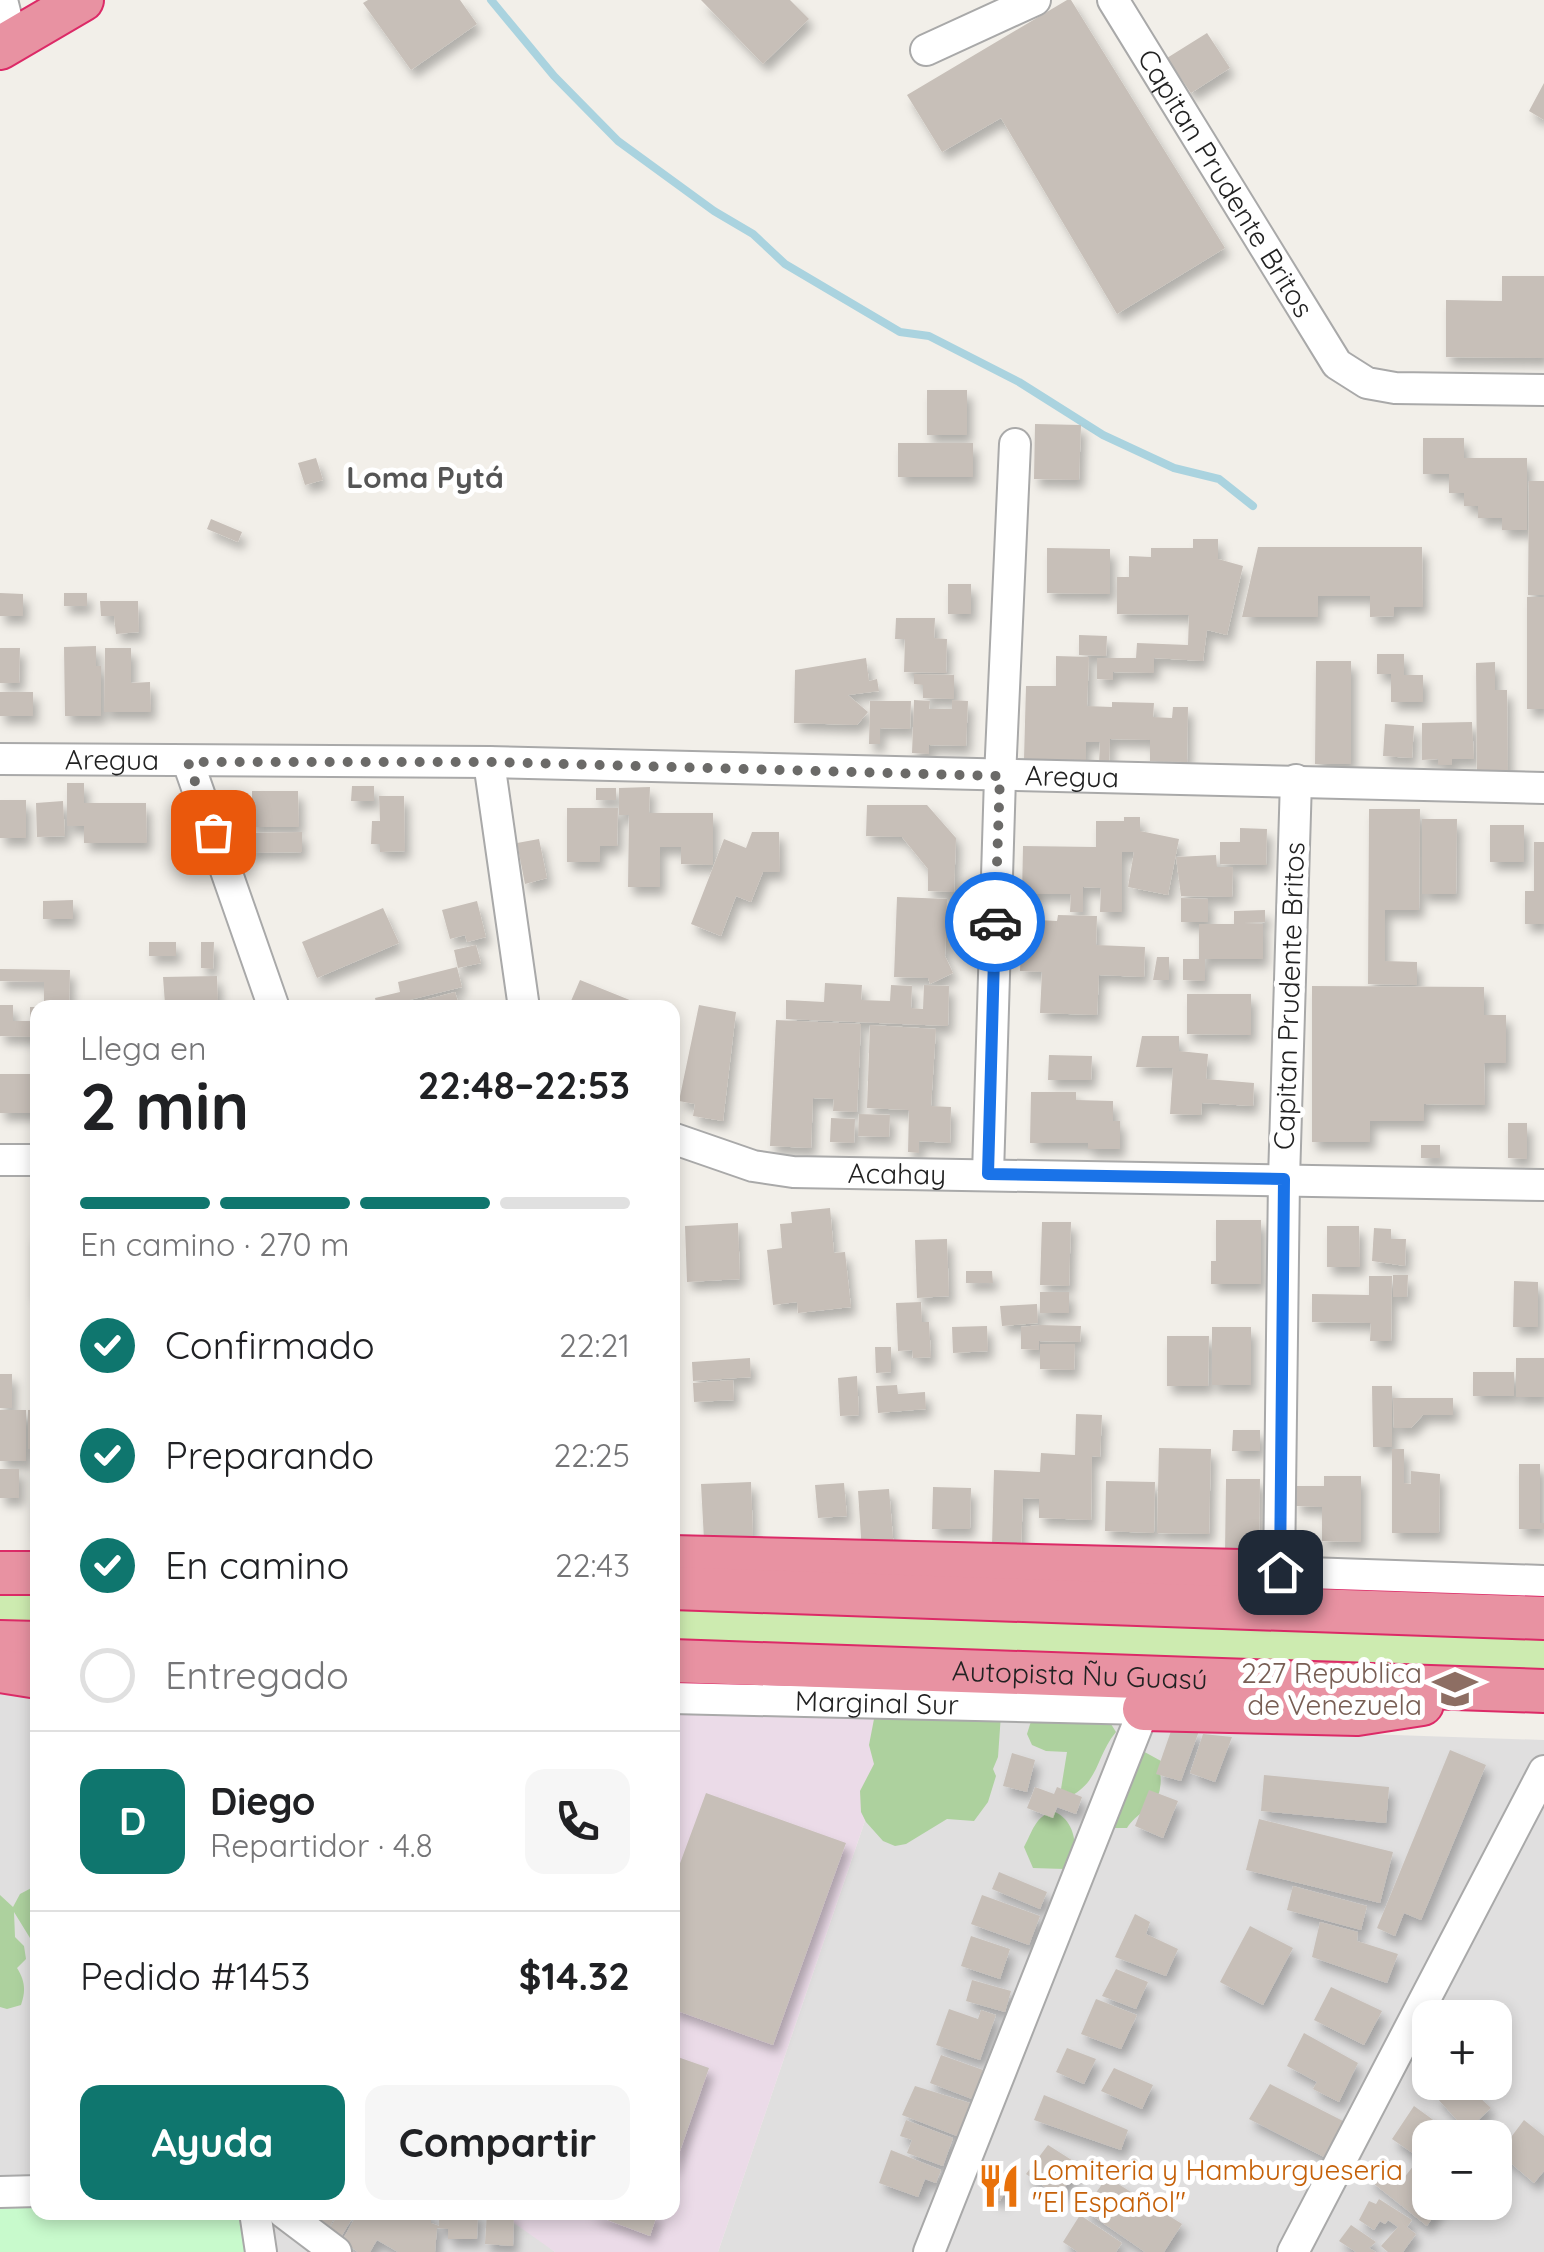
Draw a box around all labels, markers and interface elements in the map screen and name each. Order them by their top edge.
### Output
street label: Capitan Prudente Britos [1130,42,1322,323]
district label: Loma Pytá [346,458,504,496]
street label: Aregua [65,741,159,777]
street label: Aregua [1024,757,1119,795]
pin [171,790,256,875]
icon: bag [186,805,241,860]
street label: Capitan Prudente Britos [1266,841,1311,1151]
courier [945,872,1045,972]
icon: car [968,895,1023,950]
text: Llega en [80,1028,207,1068]
text: 22:48–22:53 [418,1061,630,1109]
text: 2 min [80,1065,249,1146]
street label: Acahay [847,1155,946,1192]
text: En camino · 270 m [80,1224,349,1264]
icon: check [80,1318,135,1373]
text: Confirmado [165,1321,375,1369]
text: 22:21 [559,1325,630,1365]
icon: check [80,1428,135,1483]
text: Preparando [165,1431,374,1479]
text: 22:25 [553,1435,630,1475]
pin [1238,1530,1323,1615]
icon: check [80,1538,135,1593]
text: En camino [165,1541,349,1589]
text: 22:43 [555,1545,630,1585]
icon: home [1253,1545,1308,1600]
text: Entregado [165,1651,349,1699]
street label: Autopista Ñu Guasú [951,1653,1208,1696]
place label: 227 Republica de Venezuela [1241,1655,1422,1722]
school or university icon: 227 Republica de Venezuela [1431,1665,1479,1713]
street label: Marginal Sur [795,1683,959,1722]
button: phone [525,1769,630,1874]
text: Diego [210,1777,316,1825]
text: D [119,1797,146,1845]
text: Repartidor · 4.8 [210,1825,433,1865]
text: Pedido #1453 [80,1952,311,2000]
text: $14.32 [519,1952,630,2000]
map controls [1412,2000,1512,2220]
button: + [1412,2000,1512,2100]
button: Ayuda [80,2085,345,2200]
button: Compartir [365,2085,630,2200]
button: − [1412,2120,1512,2220]
place label: Lomiteria y Hamburgueseria "El Español" [1032,2152,1403,2219]
restaurant icon: Lomiteria y Hamburgueseria "El Español" [975,2162,1023,2210]

